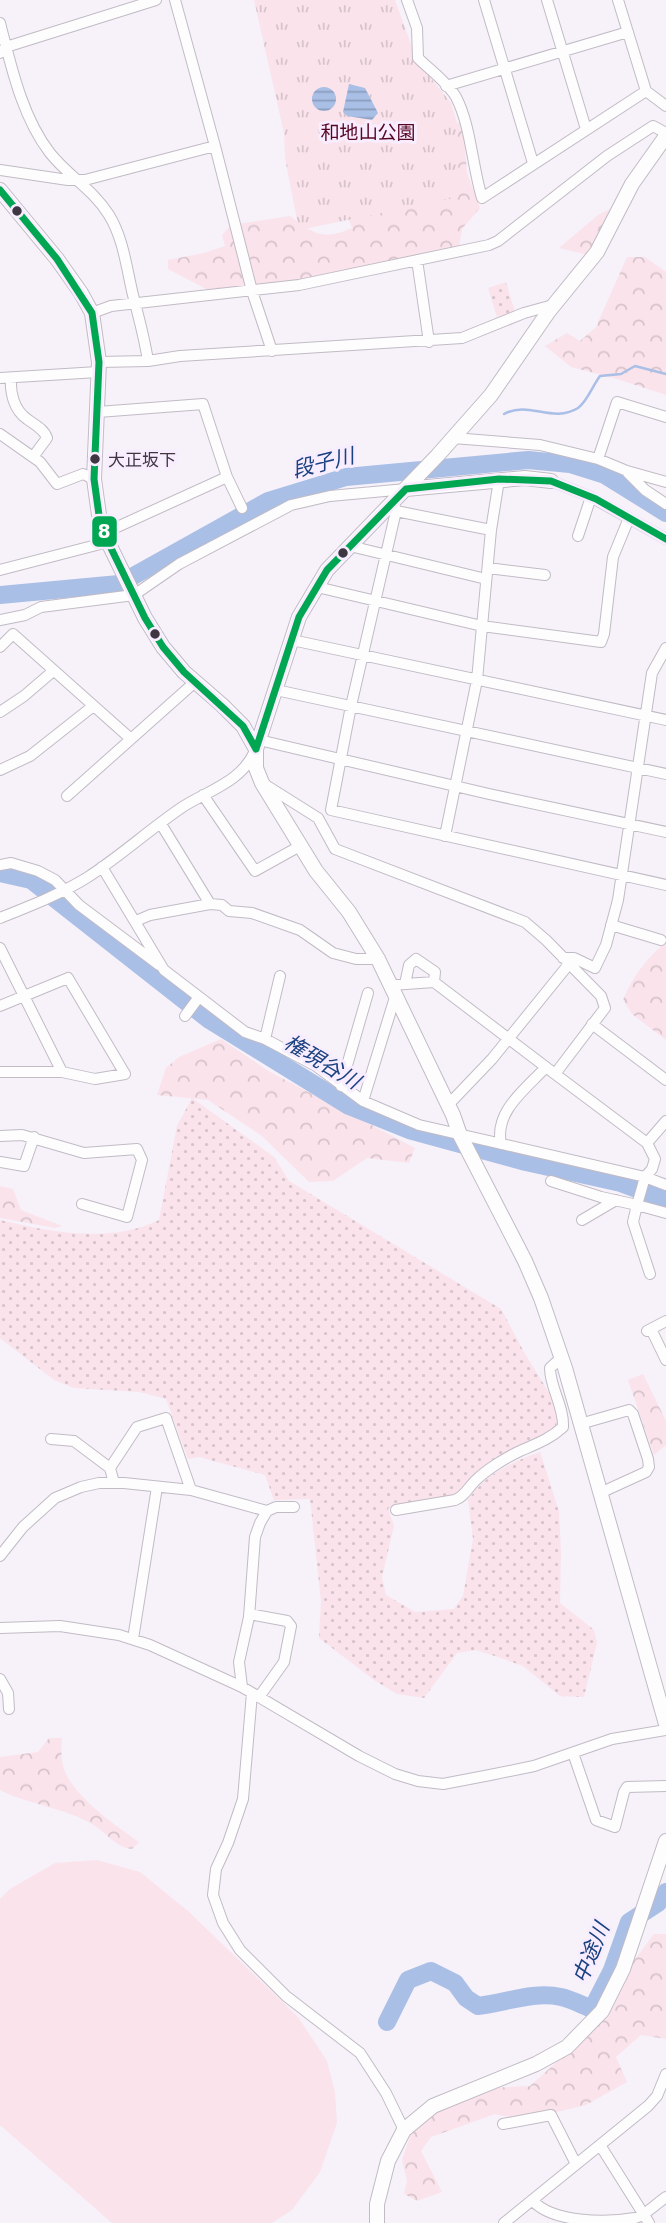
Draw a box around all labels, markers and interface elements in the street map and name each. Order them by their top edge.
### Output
park label: 和地山公園 [320,121,416,143]
unlabelled marker [10,204,24,218]
water label: 段子川 [290,443,358,482]
place label: 大正坂下 [108,450,176,470]
marker: 大正坂下 [88,452,102,466]
line badge: 8 [91,515,118,548]
text: 8 [97,520,111,542]
unlabelled marker [336,546,350,560]
unlabelled marker [148,627,162,641]
water label: 権現谷川 [280,1030,366,1095]
water label: 中途川 [568,1917,615,1987]

